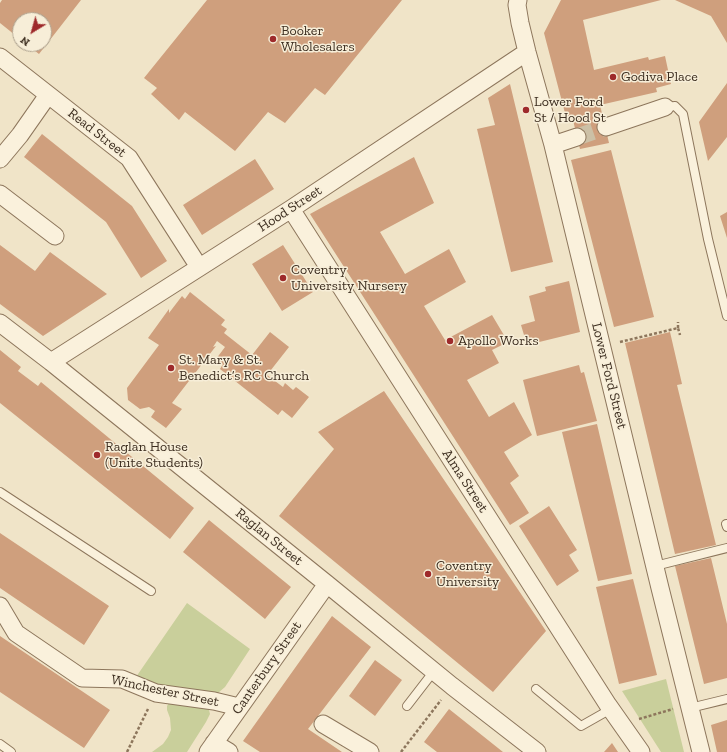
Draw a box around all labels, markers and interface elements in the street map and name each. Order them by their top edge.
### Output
north arrow [12,12,52,52]
place label: Booker Wholesalers [281,23,355,56]
text: N [18,33,32,49]
marker: Booker Wholesalers [268,34,278,44]
place label: Godiva Place [621,69,698,85]
marker: Godiva Place [608,72,618,82]
place label: Lower Ford St / Hood St [534,94,606,126]
street label: Read Street [64,105,130,161]
marker: Lower Ford St / Hood St [521,105,531,115]
street label: Hood Street [255,182,325,236]
place label: Coventry University Nursery [291,262,407,294]
marker: Coventry University Nursery [278,273,288,283]
street label: Lower Ford Street [588,321,630,431]
place label: Apollo Works [458,333,539,349]
marker: Apollo Works [445,336,455,346]
place label: St. Mary & St. Benedict’s RC Church [179,352,309,384]
marker: St. Mary & St. Benedict’s RC Church [166,363,176,373]
place label: Raglan House (Unite Students) [105,439,203,472]
street label: Alma Street [438,446,492,516]
marker: Raglan House (Unite Students) [92,450,102,460]
street label: Raglan Street [232,505,306,569]
place label: Coventry University [436,558,499,590]
marker: Coventry University [423,569,433,579]
street label: Canterbury Street [229,618,305,718]
street label: Winchester Street [110,671,220,711]

